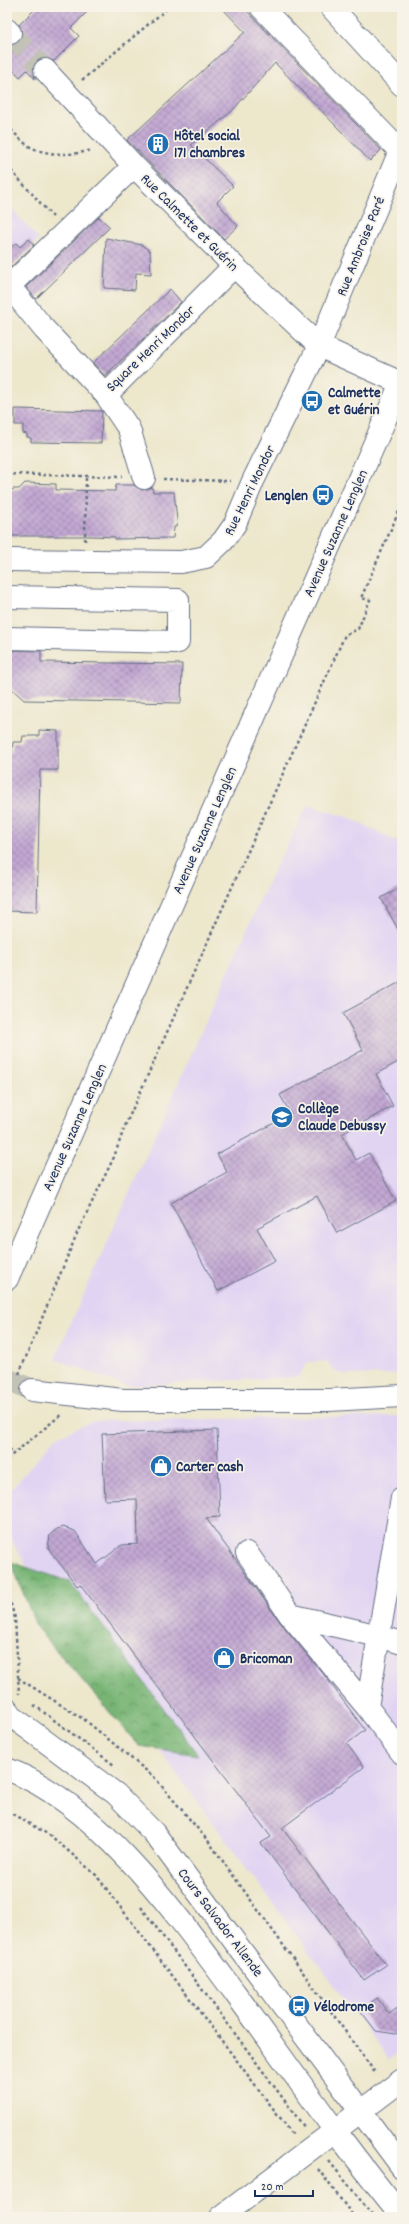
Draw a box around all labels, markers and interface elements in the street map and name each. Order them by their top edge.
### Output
place label: Hôtel social 171 chambres [174,126,245,165]
building icon: Hôtel social 171 chambres [145,131,171,157]
street label: Rue Calmette et Guérin [134,169,243,278]
street label: Rue Ambroise Paré [332,193,392,300]
street label: Square Henri Mondor [102,301,201,398]
place label: Calmette et Guérin [328,383,381,422]
bus stop icon: Calmette et Guérin [299,388,325,414]
street label: Rue Henri Mondor [219,441,282,540]
street label: Avenue Suzanne Lenglen [299,466,375,601]
bus stop icon: Lenglen [310,482,336,508]
place label: Lenglen [265,486,308,508]
street label: Avenue Suzanne Lenglen [168,763,244,898]
street label: Avenue Suzanne Lenglen [38,1060,114,1195]
place label: Collège Claude Debussy [298,1099,386,1138]
school or university icon: Collège Claude Debussy [269,1104,295,1130]
shop icon: Carter cash [148,1453,174,1479]
place label: Carter cash [176,1457,244,1479]
shop icon: Bricoman [211,1645,237,1671]
place label: Bricoman [240,1649,292,1671]
street label: Cours Salvador Allende [171,1864,268,1983]
bus stop icon: Vélodrome [286,1993,312,2019]
place label: Vélodrome [314,1997,375,2019]
scale bar [255,2172,313,2198]
text: 20 m [261,2179,284,2196]

